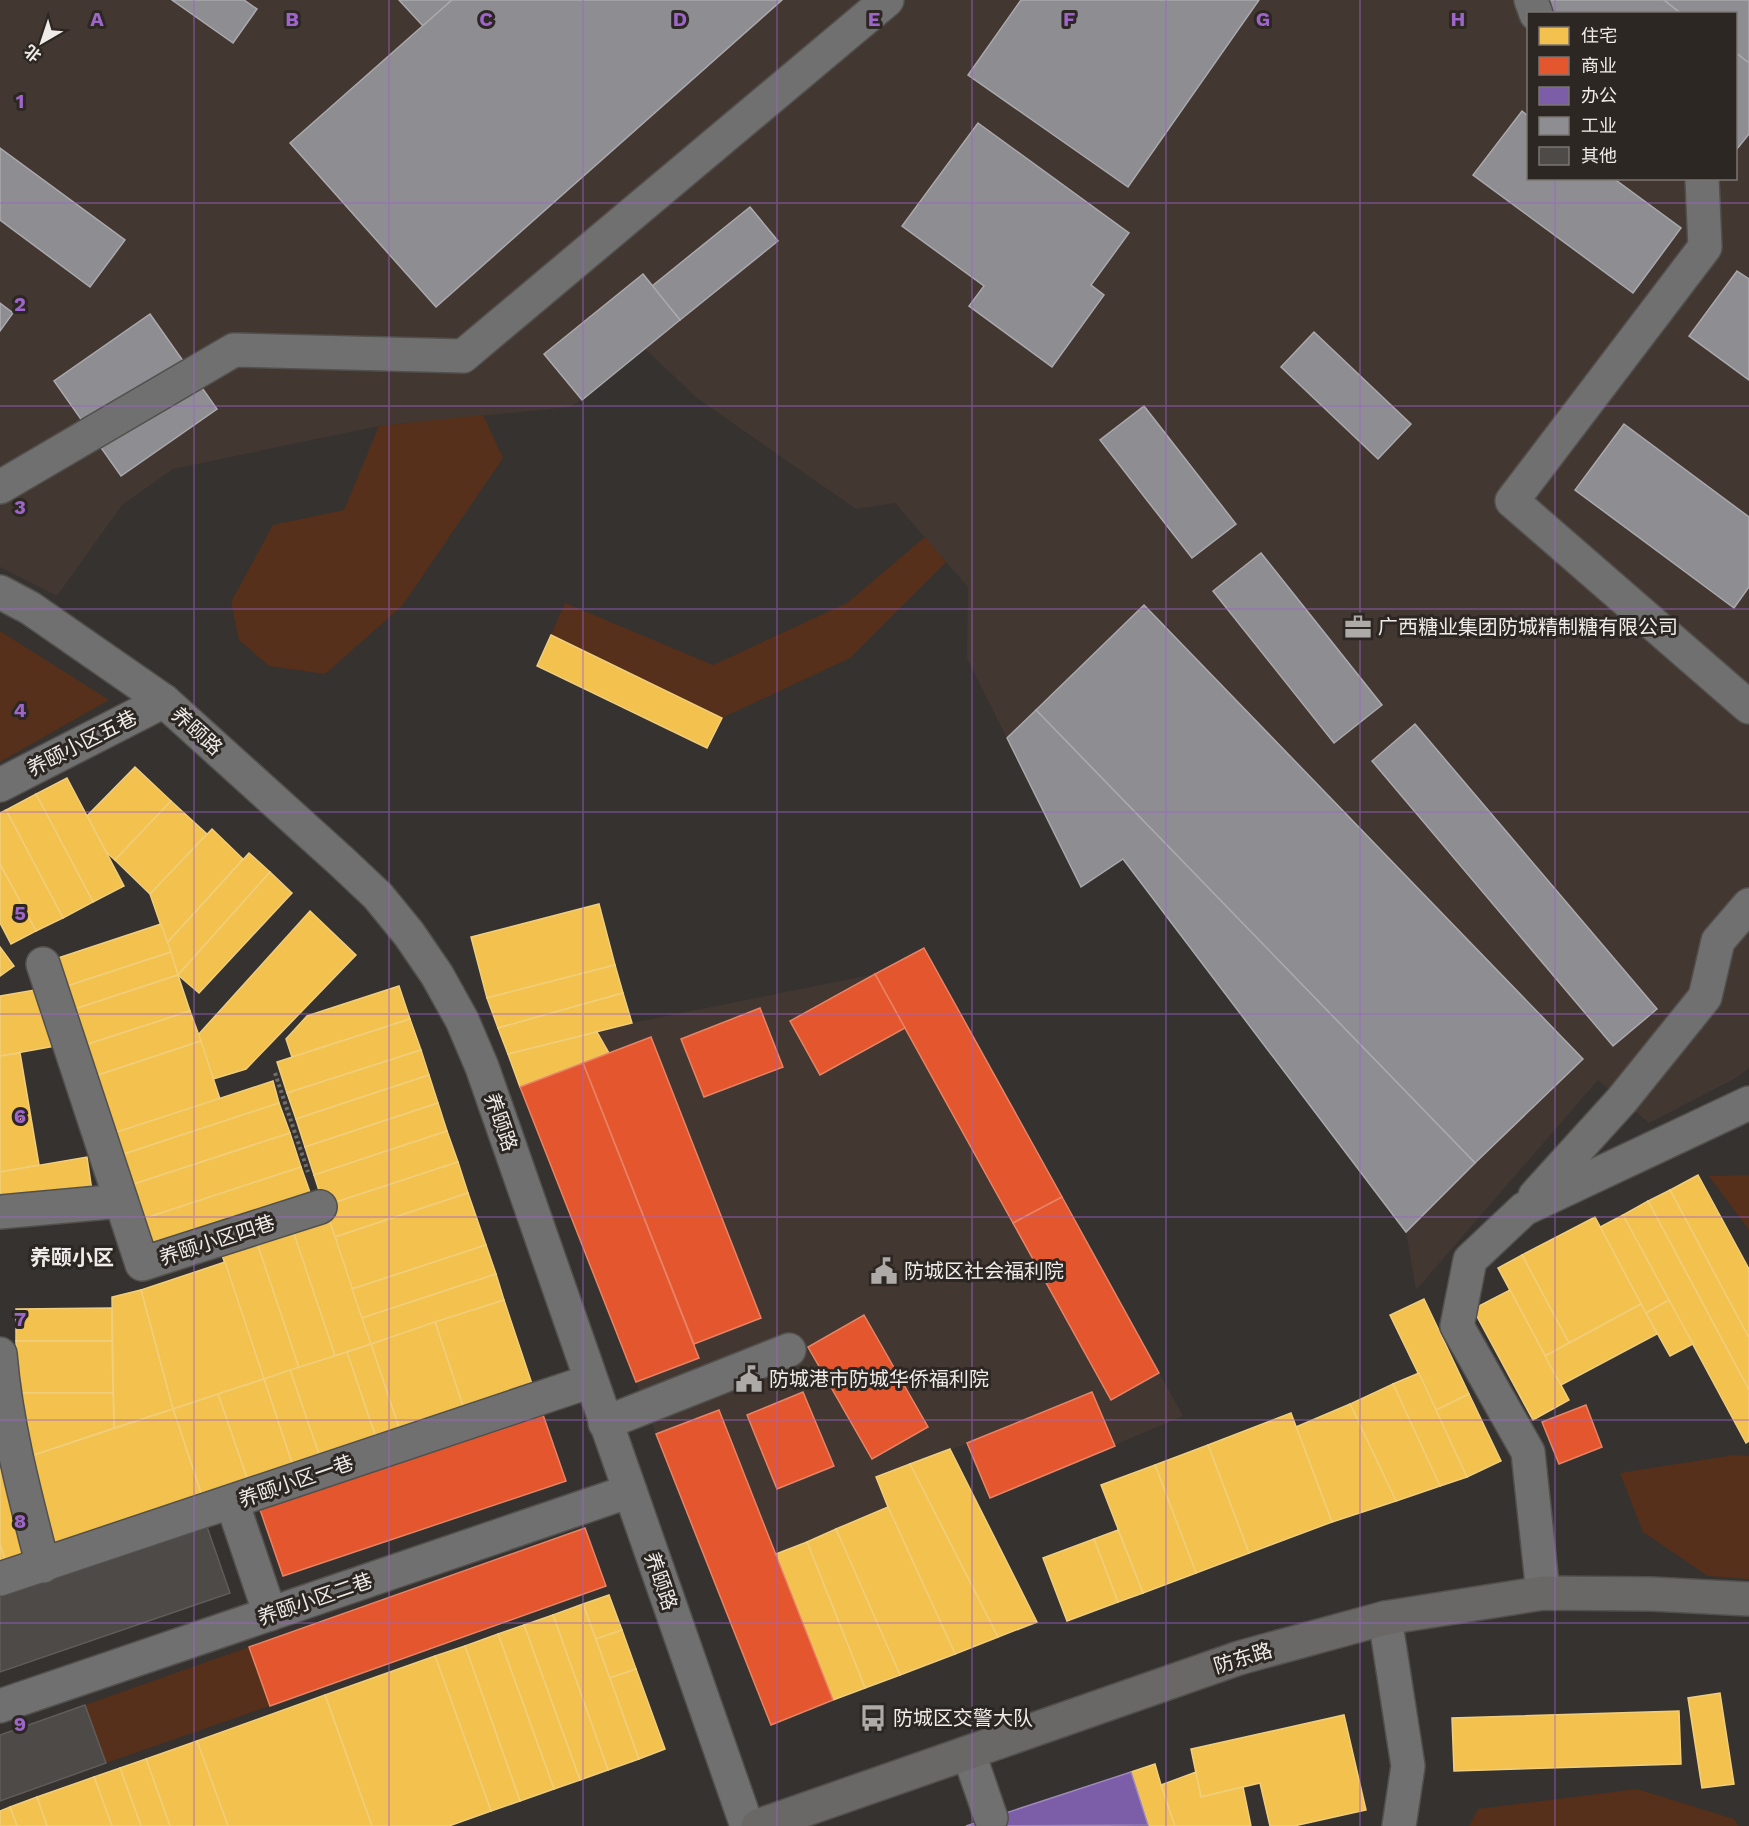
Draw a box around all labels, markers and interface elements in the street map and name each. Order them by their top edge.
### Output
text: A [90,7,104,31]
text: B [285,7,299,31]
text: C [479,7,493,31]
text: D [673,7,687,31]
text: E [868,7,880,31]
text: F [1063,7,1075,31]
text: G [1256,7,1270,31]
text: H [1451,7,1465,31]
north arrow [12,12,72,72]
legend [1527,12,1737,180]
text: 住宅 [1581,25,1617,46]
text: 北 [21,41,45,66]
text: 商业 [1581,55,1617,76]
text: 办公 [1581,85,1617,106]
text: 1 [16,89,24,113]
text: 工业 [1581,115,1617,136]
text: 其他 [1581,145,1617,166]
text: 2 [14,292,26,316]
text: 3 [14,495,26,519]
office icon: 广西糖业集团防城精制糖有限公司 [1343,612,1373,642]
place label: 广西糖业集团防城精制糖有限公司 [1378,615,1678,639]
text: 4 [14,698,27,722]
street label: 养颐路 [167,702,227,760]
street label: 养颐小区五巷 [23,705,141,781]
text: 5 [14,901,26,925]
street label: 养颐路 [480,1090,522,1154]
text: 6 [14,1104,26,1128]
street label: 养颐小区四巷 [156,1210,278,1270]
district label: 养颐小区 [30,1245,114,1270]
public building icon: 防城区社会福利院 [869,1256,899,1286]
place label: 防城区社会福利院 [904,1259,1064,1283]
text: 7 [14,1307,26,1331]
public building icon: 防城港市防城华侨福利院 [734,1364,764,1394]
place label: 防城港市防城华侨福利院 [769,1367,989,1391]
street label: 养颐小区一巷 [235,1450,357,1512]
text: 8 [14,1509,26,1533]
street label: 养颐路 [640,1549,682,1613]
street label: 养颐小区二巷 [254,1568,376,1630]
street label: 防东路 [1211,1638,1275,1678]
bus stop icon: 防城区交警大队 [858,1703,888,1733]
place label: 防城区交警大队 [893,1706,1033,1730]
text: 9 [14,1712,26,1736]

